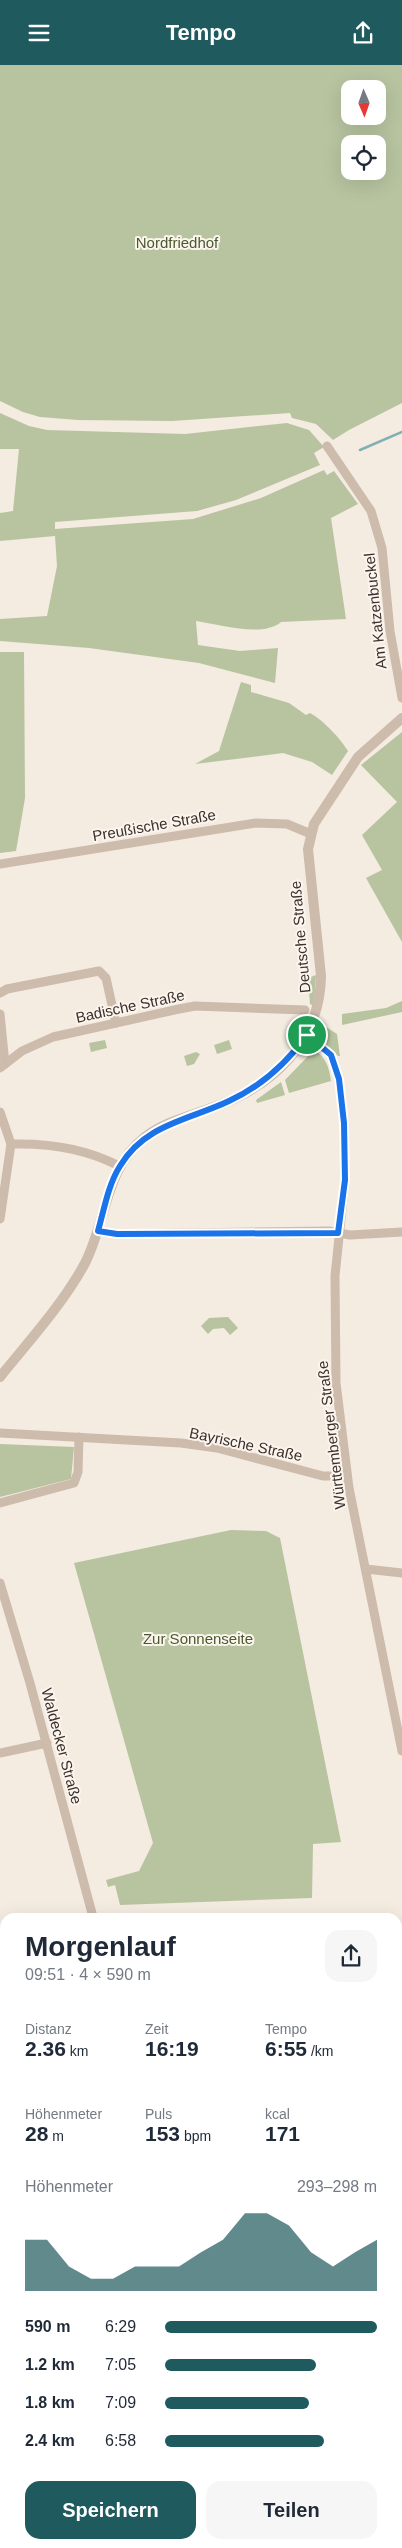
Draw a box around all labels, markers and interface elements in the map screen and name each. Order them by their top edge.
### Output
icon: menu [25,19,53,47]
icon: share [349,19,377,47]
text: Tempo [166,20,236,45]
north arrow [341,80,386,125]
map controls [341,80,386,180]
button: locate [341,135,386,180]
park label: Nordfriedhof [136,234,219,251]
street label: Am Katzenbuckel [360,552,390,670]
street label: Preußische Straße [91,806,217,844]
street label: Deutsche Straße [287,880,313,994]
street label: Badische Straße [74,986,186,1026]
pin [286,1014,328,1056]
icon: arrive [293,1021,321,1049]
street label: Württemberger Straße [313,1360,349,1510]
street label: Bayrische Straße [188,1424,304,1464]
park label: Zur Sonnenseite [143,1630,253,1647]
street label: Waldecker Straße [38,1686,86,1806]
button: share [325,1930,377,1982]
text: Morgenlauf [25,1931,176,1962]
text: 09:51 · 4 × 590 m [25,1966,151,1983]
text: Distanz [25,2021,72,2037]
text: Zeit [145,2021,168,2037]
text: Tempo [265,2021,307,2037]
text: 2.36 [25,2037,66,2060]
text: 16:19 [145,2037,199,2060]
text: 6:55 [265,2037,307,2060]
text: km [66,2043,88,2059]
text: /km [307,2043,333,2059]
text: Höhenmeter [25,2106,102,2122]
text: Puls [145,2106,172,2122]
text: kcal [265,2106,290,2122]
text: 28 [25,2122,48,2145]
text: 153 [145,2122,180,2145]
text: 171 [265,2122,300,2145]
text: m [48,2128,64,2144]
text: bpm [180,2128,211,2144]
text: Höhenmeter [25,2178,113,2195]
text: 293–298 m [297,2178,377,2195]
text: 590 m [25,2318,70,2335]
text: 6:29 [105,2318,136,2335]
text: 1.2 km [25,2356,75,2373]
text: 7:05 [105,2356,136,2373]
text: 1.8 km [25,2394,75,2411]
text: 7:09 [105,2394,136,2411]
text: 2.4 km [25,2432,75,2449]
text: 6:58 [105,2432,136,2449]
button: Speichern [25,2481,196,2539]
button: Teilen [206,2481,377,2539]

